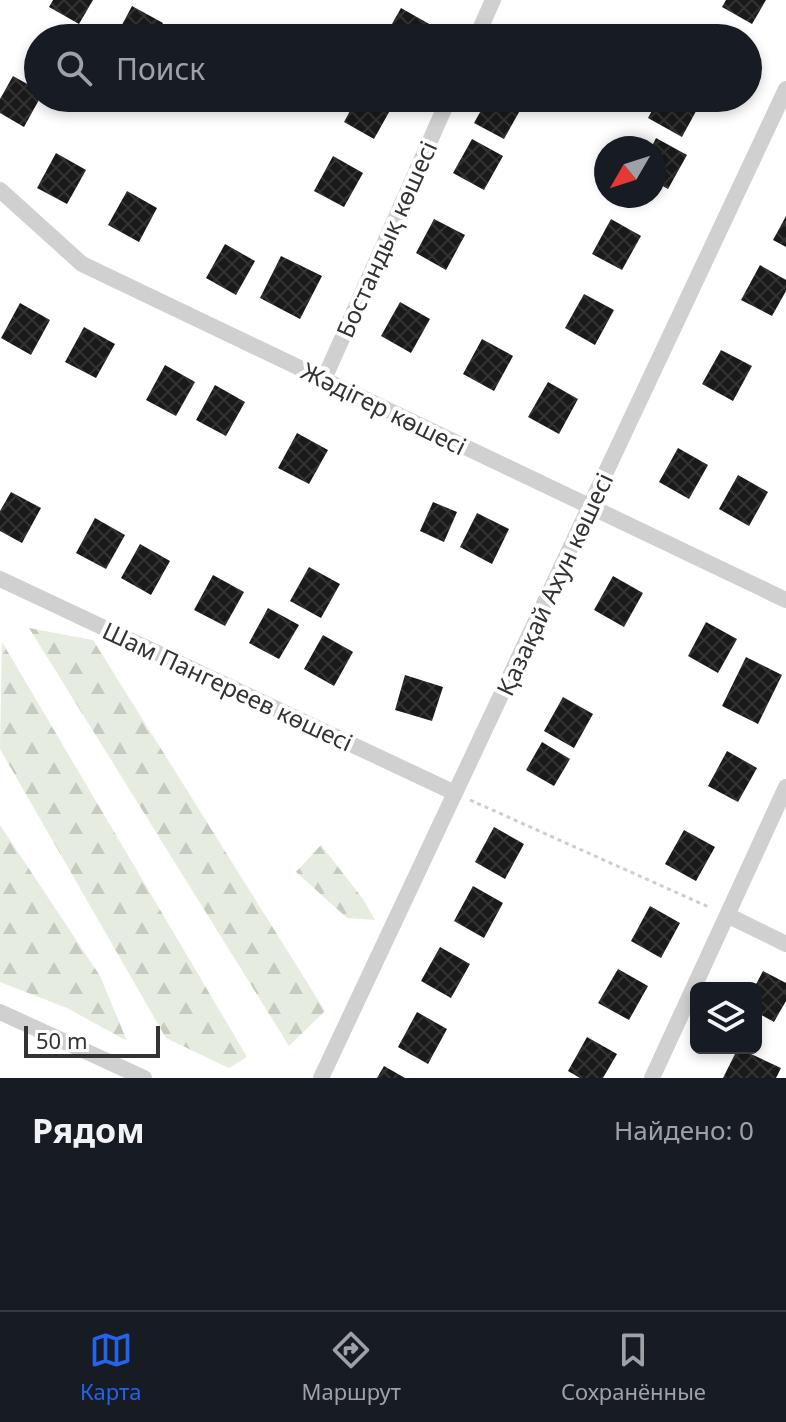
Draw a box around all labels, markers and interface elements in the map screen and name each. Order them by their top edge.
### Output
search box [24,24,762,112]
icon: search [52,46,96,90]
text: Поиск [116,48,205,89]
street label: Бостандық көшесі [328,135,444,343]
north arrow [594,136,666,208]
street label: Жәдігер көшесі [296,354,472,462]
street label: Қазақай Ахун көшесі [488,467,620,701]
street label: Шам Пангереев көшесі [98,614,358,758]
map controls [690,982,762,1054]
button: layers [690,982,762,1054]
scale bar [24,1022,160,1058]
text: 50 m [36,1025,87,1055]
text: Рядом [32,1107,145,1153]
text: Найдено: 0 [614,1112,754,1148]
tab: Карта [80,1328,141,1406]
tab: Маршрут [301,1328,401,1406]
tab: Сохранённые [561,1328,706,1406]

